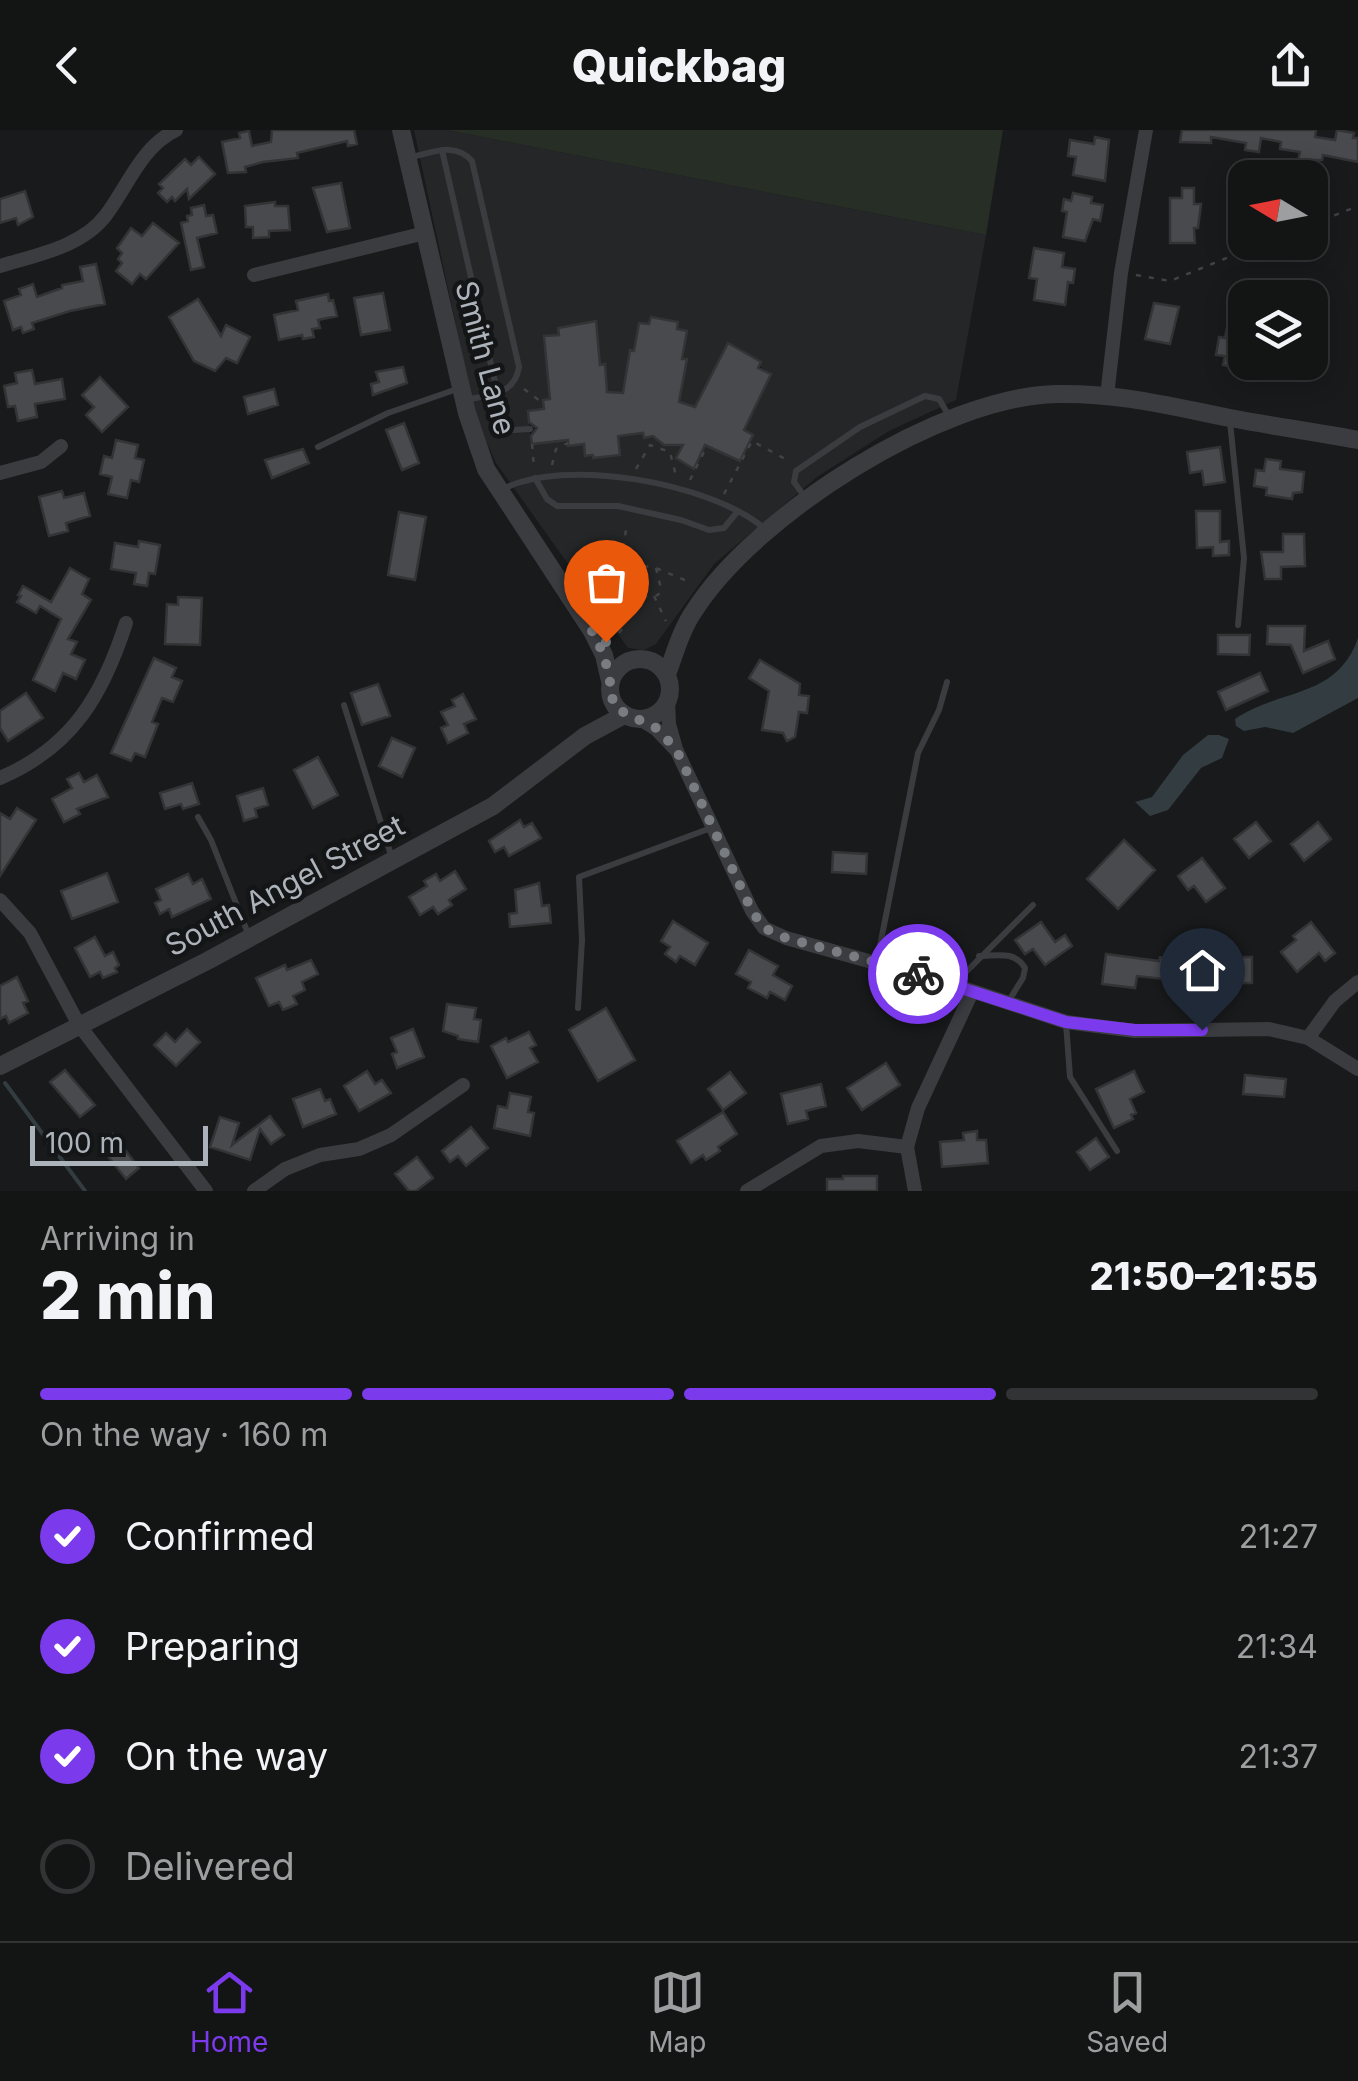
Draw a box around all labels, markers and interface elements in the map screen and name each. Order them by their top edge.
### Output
icon: back [40,38,95,93]
text: Quickbag [572,38,786,93]
icon: share [1263,38,1318,93]
north arrow [1228,160,1328,260]
map controls [1228,160,1328,380]
street label: Smith Lane [448,277,524,439]
button: layers [1228,280,1328,380]
pin [564,540,649,643]
icon: bag [579,555,634,610]
street label: South Angel Street [159,807,410,963]
courier [868,924,968,1024]
pin [1160,928,1245,1031]
icon: home [1175,943,1230,998]
icon: bike [891,947,946,1002]
scale bar [30,1121,208,1166]
text: 100 m [45,1126,124,1160]
text: Arriving in [40,1219,195,1258]
text: 21:50–21:55 [1090,1253,1318,1299]
text: 2 min [40,1256,216,1335]
text: On the way · 160 m [40,1415,328,1454]
icon: check [40,1509,95,1564]
text: Confirmed [125,1513,315,1559]
text: 21:27 [1239,1517,1318,1556]
icon: check [40,1619,95,1674]
text: Preparing [125,1623,300,1669]
text: 21:34 [1236,1627,1318,1666]
icon: check [40,1729,95,1784]
text: On the way [125,1733,328,1779]
text: 21:37 [1238,1737,1318,1776]
text: Delivered [125,1843,295,1889]
tab: Home [190,1965,268,2059]
tab: Map [648,1965,706,2059]
tab: Saved [1086,1965,1168,2059]

